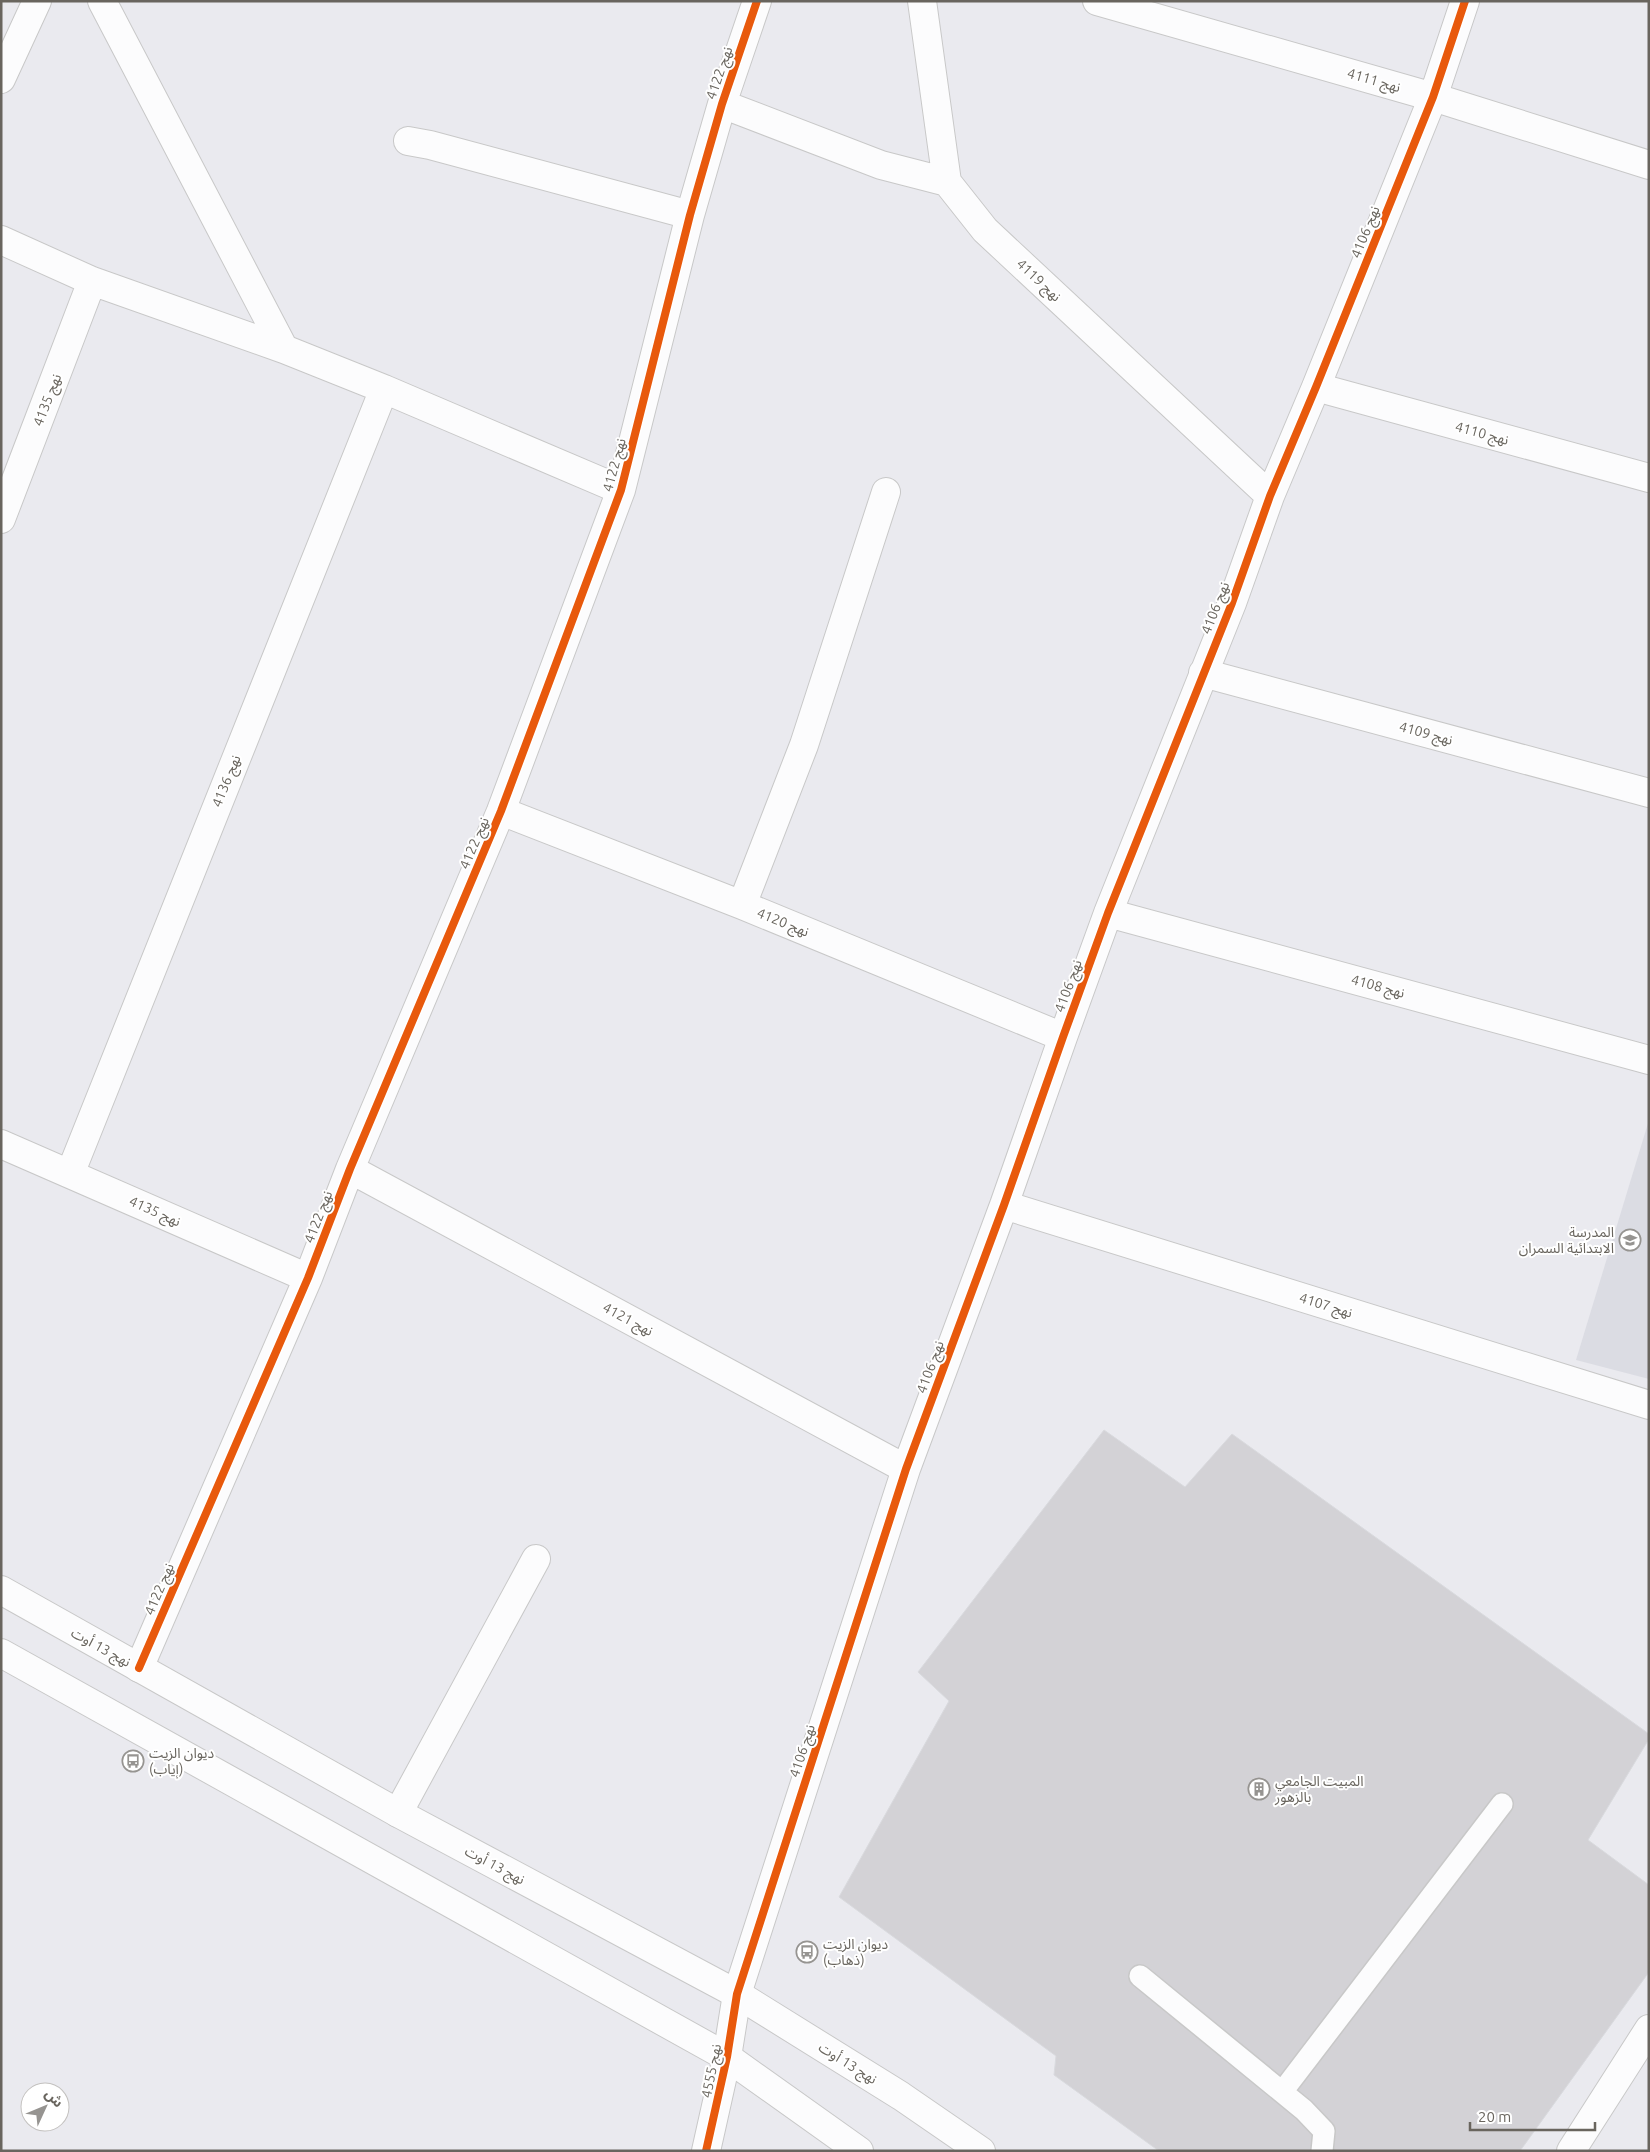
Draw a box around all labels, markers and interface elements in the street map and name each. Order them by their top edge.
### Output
street label: نهج 4122 [703,44,738,102]
street label: نهج 4111 [1345,65,1403,98]
street label: نهج 4106 [1347,203,1386,262]
street label: نهج 4119 [1011,255,1065,307]
street label: نهج 4135 [30,371,67,429]
street label: نهج 4110 [1453,418,1511,451]
street label: نهج 4122 [599,436,632,494]
street label: نهج 4106 [1198,579,1235,637]
street label: نهج 4109 [1397,718,1455,751]
street label: نهج 4136 [208,752,247,811]
street label: نهج 4122 [456,814,495,872]
street label: نهج 4120 [753,904,812,943]
street label: نهج 4106 [1051,957,1088,1015]
street label: نهج 4108 [1349,971,1407,1004]
street label: نهج 4122 [301,1188,338,1246]
street label: نهج 4135 [126,1193,183,1232]
place label: المدرسة الابتدائية السمران [1519,1224,1614,1257]
school or university icon: المدرسة الابتدائية السمران [1618,1228,1642,1252]
street label: نهج 4107 [1297,1289,1355,1324]
street label: نهج 4121 [599,1299,656,1342]
street label: نهج 4106 [913,1338,950,1396]
street label: نهج 4122 [141,1560,180,1618]
street label: نهج 13 أوت [67,1623,134,1673]
street label: نهج 4106 [786,1722,821,1780]
place label: ديوان الزيت (إياب) [149,1745,215,1779]
bus stop icon: ديوان الزيت (إياب) [121,1749,145,1773]
place label: المبيت الجامعي بالزهور [1274,1773,1364,1806]
building icon: المبيت الجامعي بالزهور [1247,1777,1271,1801]
street label: نهج 13 أوت [461,1842,528,1890]
place label: ديوان الزيت (ذهاب) [823,1936,889,1968]
bus stop icon: ديوان الزيت (ذهاب) [795,1940,819,1964]
street label: نهج 13 أوت [814,2038,881,2090]
street label: نهج 4555 [698,2042,727,2100]
north arrow [20,2082,70,2132]
text: ش [42,2086,67,2110]
scale bar [1470,2100,1595,2132]
text: 20 m [1478,2108,1511,2125]

